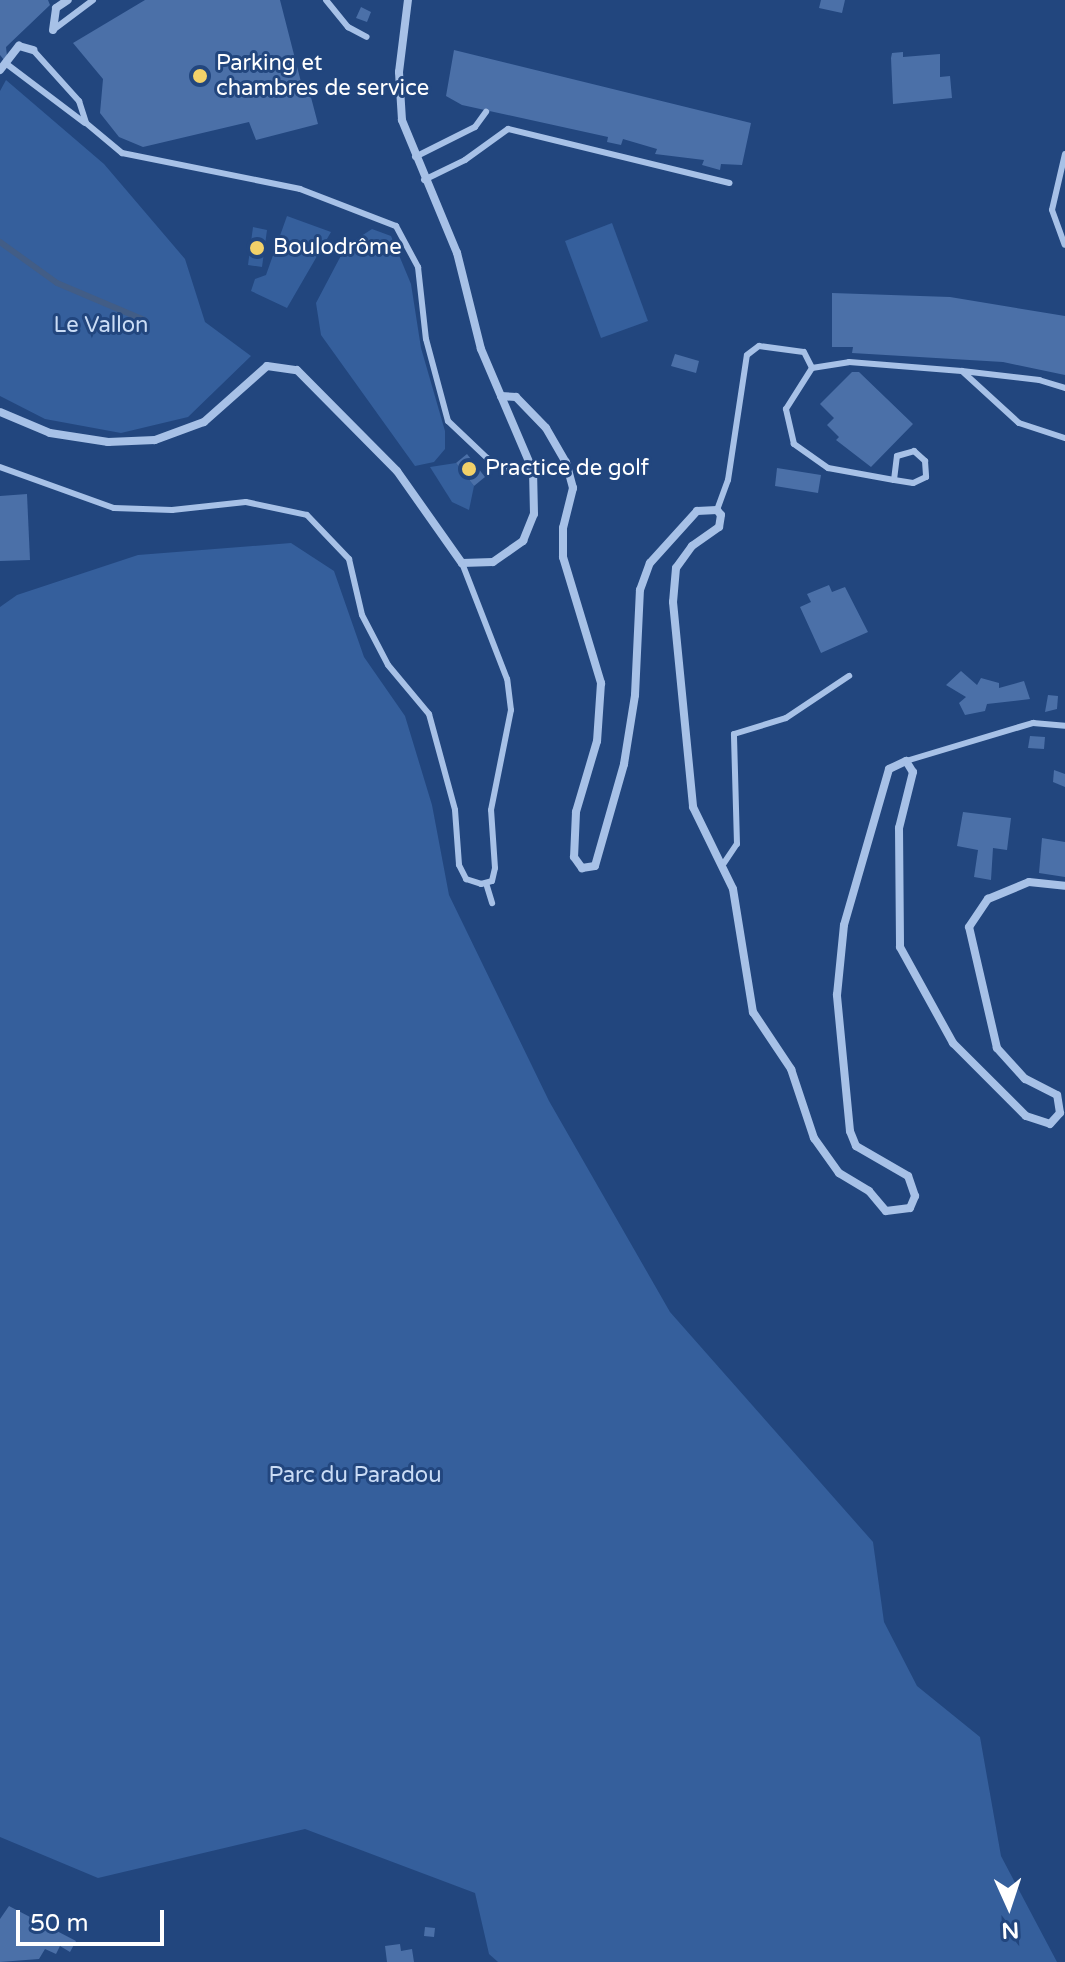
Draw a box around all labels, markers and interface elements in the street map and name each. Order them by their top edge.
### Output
place label: Parking et chambres de service [216,50,429,102]
marker: Parking et chambres de service [191,67,209,85]
place label: Boulodrôme [273,235,402,261]
marker: Boulodrôme [248,239,266,257]
park label: Le Vallon [54,313,148,339]
place label: Practice de golf [485,456,649,482]
marker: Practice de golf [460,460,478,478]
park label: Parc du Paradou [268,1463,442,1489]
north arrow [969,1866,1049,1946]
scale bar [20,1894,168,1944]
text: 50 m [30,1909,88,1938]
text: N [1001,1917,1020,1943]

